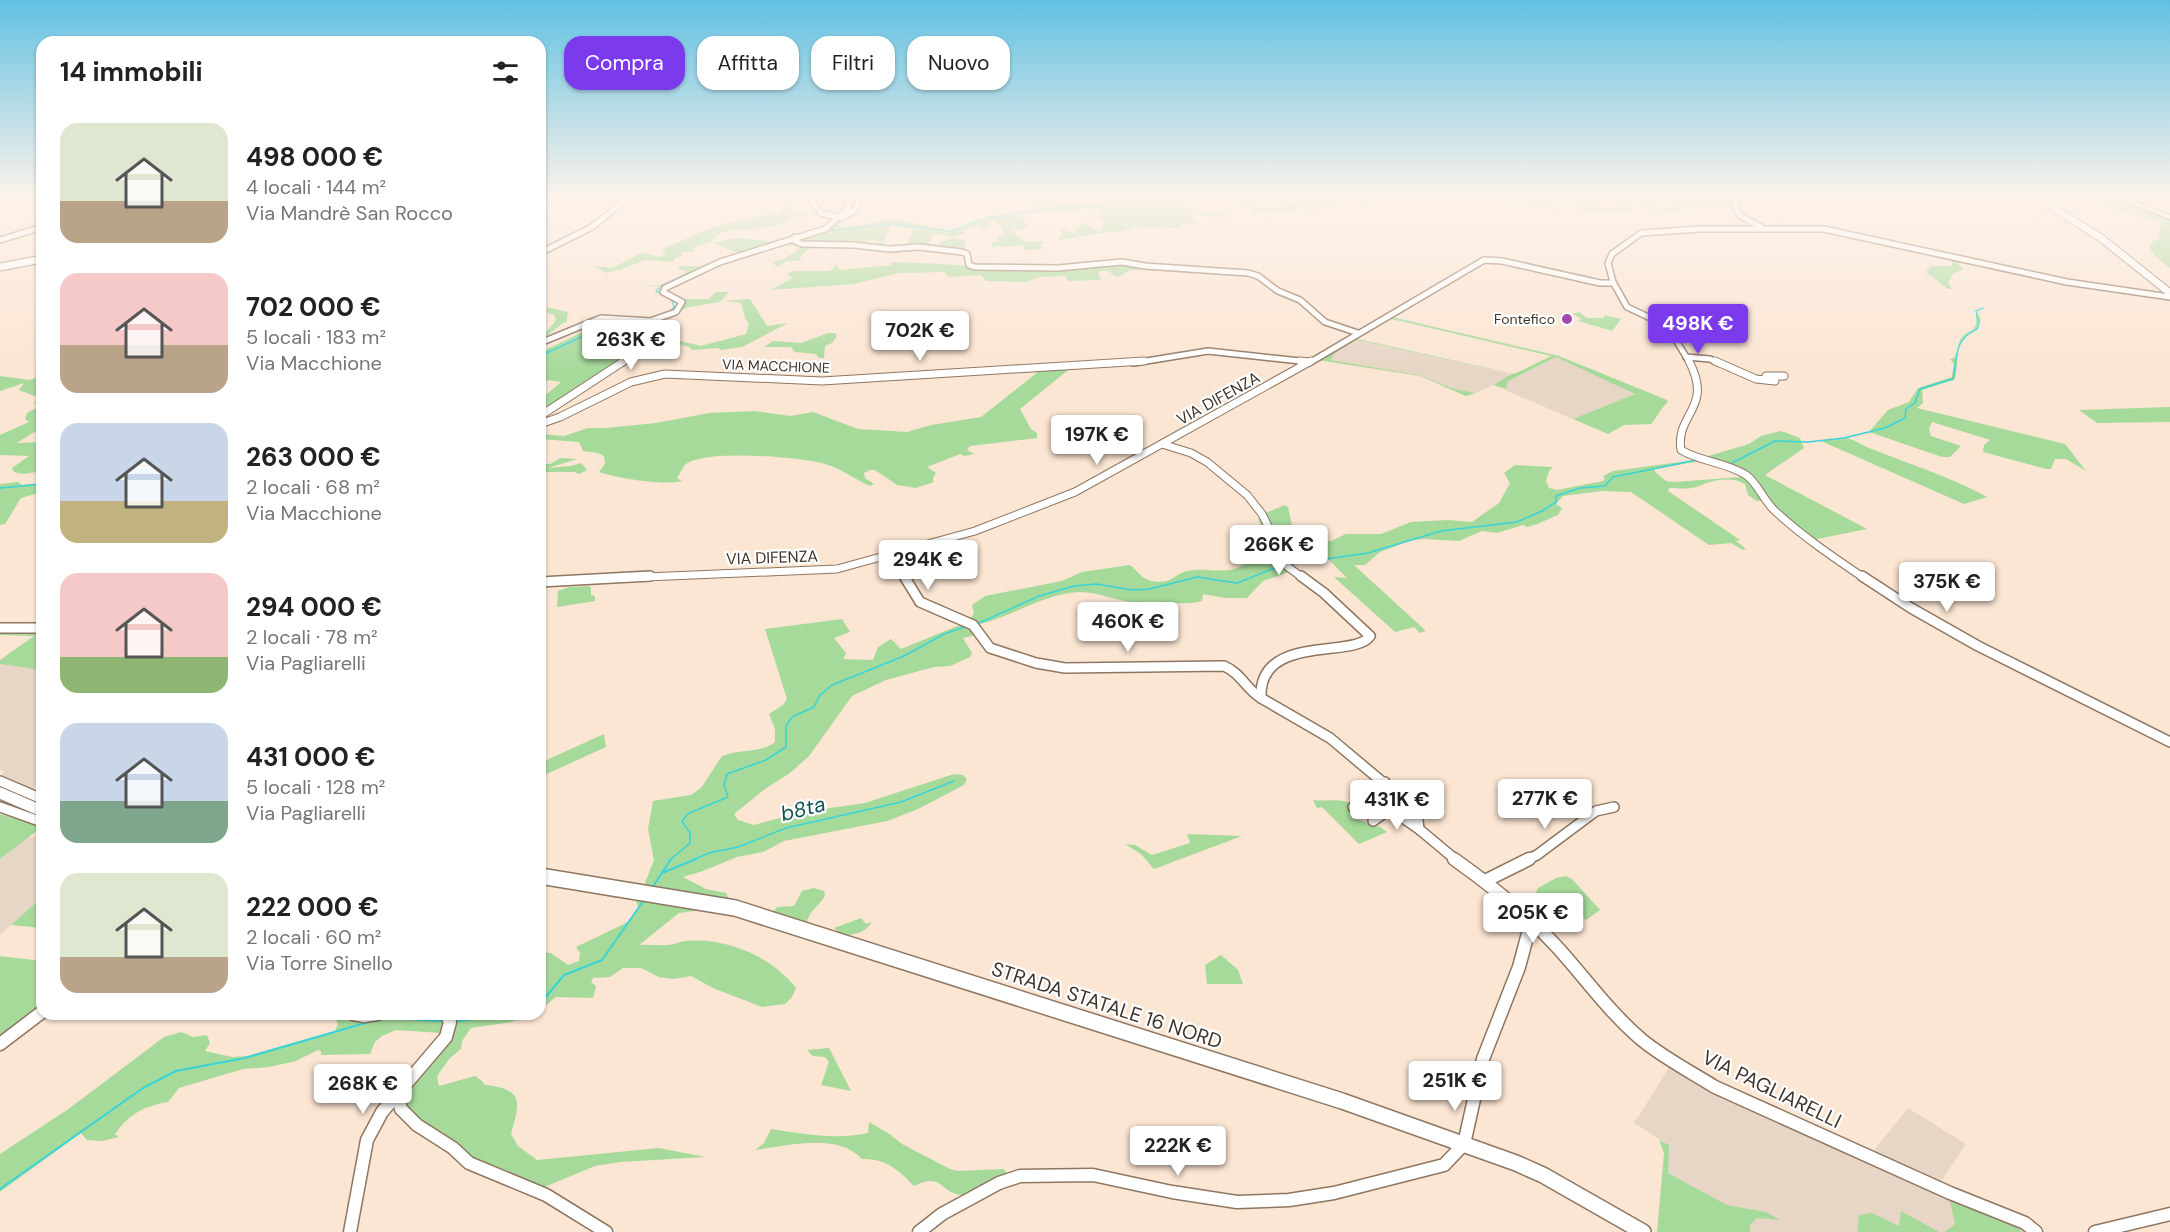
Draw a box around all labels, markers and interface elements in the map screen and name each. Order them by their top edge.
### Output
chip: Compra [564,36,685,90]
chip: Affitta [697,36,799,90]
chip: Filtri [811,36,895,90]
chip: Nuovo [907,36,1010,90]
text: 14 immobili [60,55,203,89]
icon: filters [489,56,522,89]
text: 498 000 € [246,140,383,174]
icon: home [108,147,180,219]
text: 4 locali · 144 m² [246,174,386,200]
text: Via Mandrè San Rocco [246,200,453,226]
text: 702 000 € [246,290,381,324]
icon: home [108,297,180,369]
pin: 498K € [1649,304,1747,355]
place label: Fontefico [1494,310,1555,328]
text: 498K € [1662,310,1734,336]
pin: 702K € [871,311,969,362]
marker: Fontefico [1560,312,1574,326]
text: 702K € [885,317,955,343]
pin: 263K € [582,320,680,371]
text: 5 locali · 183 m² [246,324,386,350]
text: 263K € [596,326,666,352]
text: Via Macchione [246,350,382,376]
street label: VIA MACCHIONE [722,355,830,377]
street label: VIA DIFENZA [1173,367,1264,430]
pin: 197K € [1048,415,1146,466]
text: 197K € [1065,421,1129,447]
text: 263 000 € [246,440,381,474]
icon: home [108,447,180,519]
text: 2 locali · 68 m² [246,474,380,500]
text: Via Macchione [246,500,382,526]
pin: 266K € [1230,525,1328,576]
text: 266K € [1244,531,1314,557]
pin: 294K € [879,540,977,591]
street label: VIA DIFENZA [726,545,819,570]
text: 294K € [893,546,963,572]
pin: 375K € [1898,562,1996,613]
text: 375K € [1913,568,1981,594]
text: 294 000 € [246,590,382,624]
icon: home [108,597,180,669]
pin: 460K € [1079,602,1177,653]
text: 460K € [1091,608,1165,634]
text: 2 locali · 78 m² [246,624,378,650]
text: Via Pagliarelli [246,650,366,676]
text: 431 000 € [246,740,376,774]
icon: home [108,747,180,819]
text: 5 locali · 128 m² [246,774,385,800]
pin: 277K € [1496,779,1594,830]
pin: 431K € [1348,780,1446,831]
text: 277K € [1512,785,1578,811]
text: 431K € [1364,786,1430,812]
water label: b8ta [778,790,828,828]
text: Via Pagliarelli [246,800,366,826]
text: 222 000 € [246,890,379,924]
pin: 205K € [1484,893,1582,944]
icon: home [108,897,180,969]
text: 205K € [1497,899,1569,925]
text: 2 locali · 60 m² [246,924,381,950]
text: Via Torre Sinello [246,950,393,976]
street label: STRADA STATALE 16 NORD [988,955,1226,1055]
street label: VIA PAGLIARELLI [1698,1044,1846,1134]
pin: 251K € [1406,1061,1504,1112]
pin: 268K € [314,1064,412,1115]
text: 251K € [1423,1067,1487,1093]
text: 268K € [328,1070,398,1096]
pin: 222K € [1129,1126,1227,1177]
text: 222K € [1144,1132,1212,1158]

